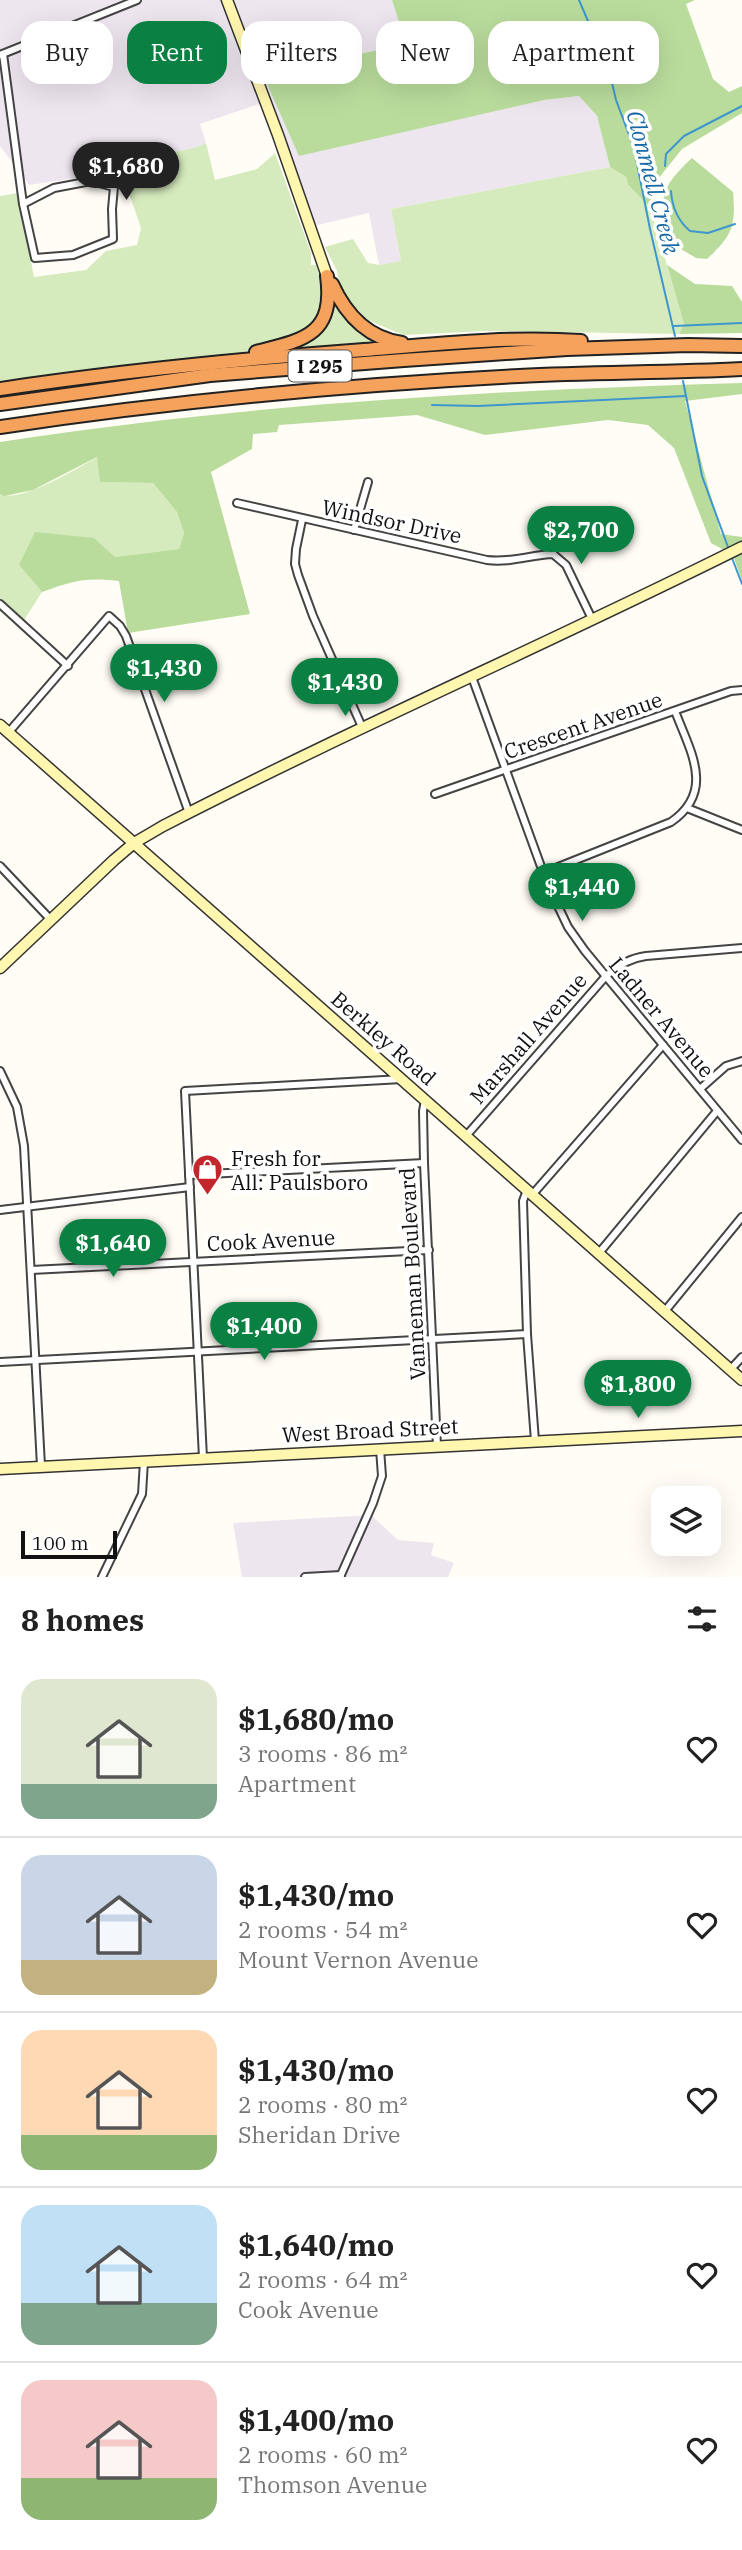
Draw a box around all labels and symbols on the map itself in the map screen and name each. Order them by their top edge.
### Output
water label: Clonmell Creek [620,107,688,258]
pin: $1,680 [69,142,183,202]
road number: I 295 [288,350,352,382]
street label: Windsor Drive [320,493,464,549]
pin: $2,700 [524,506,638,566]
pin: $1,430 [107,644,221,704]
pin: $1,430 [288,658,402,718]
street label: Crescent Avenue [500,685,666,765]
pin: $1,440 [525,864,639,923]
street label: Ladner Avenue [603,951,721,1083]
street label: Marshall Avenue [463,966,593,1110]
street label: Berkley Road [326,985,443,1092]
place label: Fresh for All: Paulsboro [231,1144,368,1196]
shop icon: Fresh for All: Paulsboro [191,1153,225,1197]
street label: Vanneman Boulevard [392,1167,432,1381]
pin: $1,640 [56,1220,170,1279]
street label: Cook Avenue [206,1223,336,1257]
pin: $1,400 [207,1302,321,1362]
pin: $1,800 [581,1360,695,1420]
street label: West Broad Street [281,1411,459,1449]
scale bar [21,1528,117,1560]

